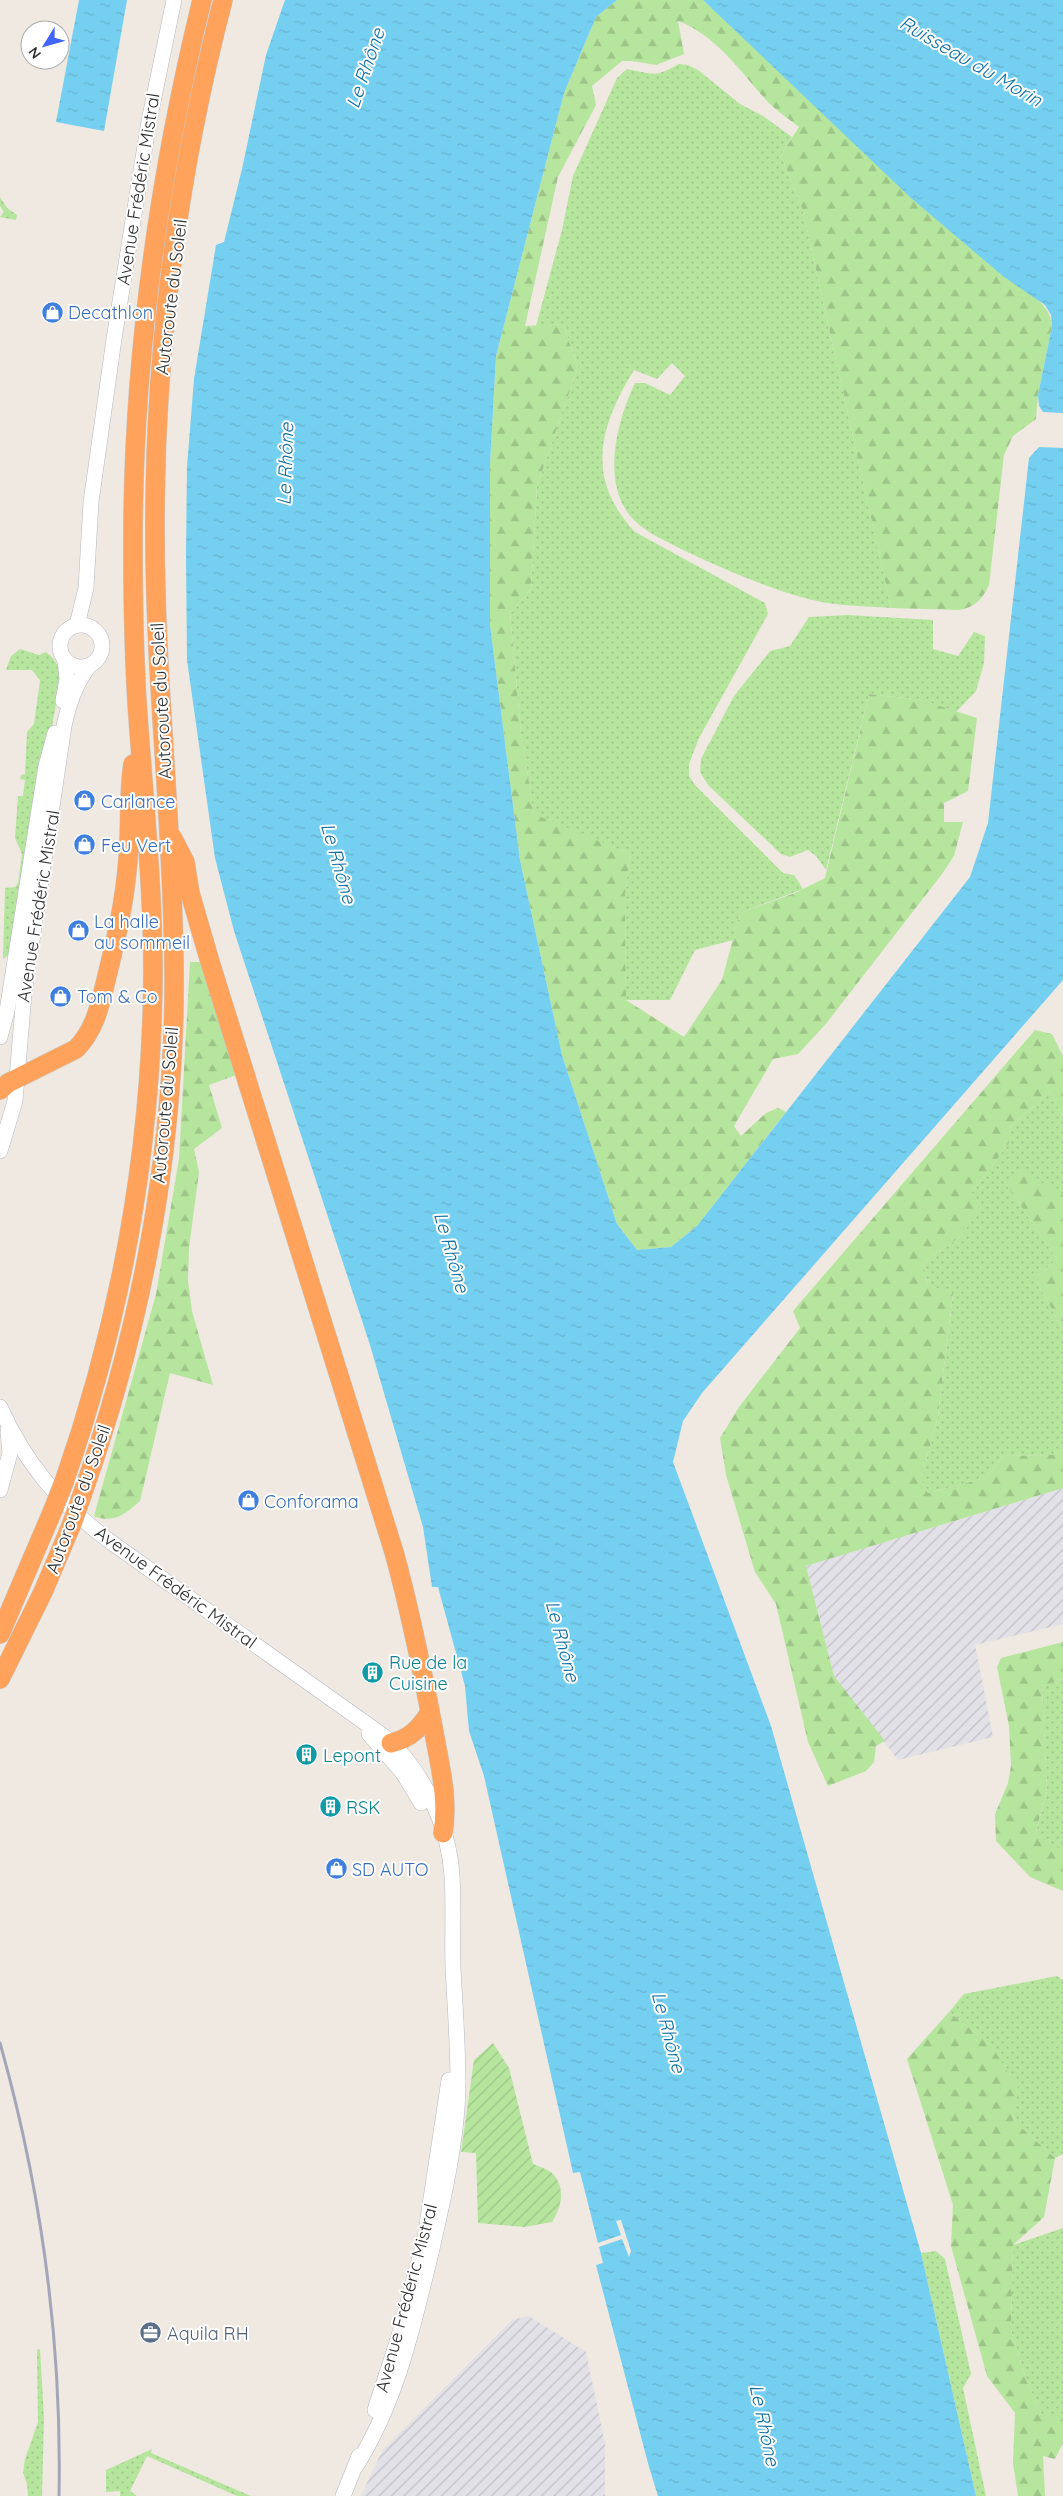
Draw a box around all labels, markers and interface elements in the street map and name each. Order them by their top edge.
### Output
water label: Ruisseau du Morin [895,10,1047,112]
north arrow [20,20,70,70]
water label: Le Rhône [340,24,390,111]
text: N [24,43,45,62]
street label: Avenue Frédéric Mistral [111,91,165,287]
street label: Autoroute du Soleil [150,218,192,376]
shop icon: Decathlon [40,300,64,324]
place label: Decathlon [68,301,153,324]
water label: Le Rhône [272,421,298,506]
street label: Autoroute du Soleil [145,622,177,780]
shop icon: Carlance [73,789,97,813]
place label: Carlance [101,790,176,813]
street label: Avenue Frédéric Mistral [11,808,65,1004]
water label: Le Rhône [316,820,362,907]
shop icon: Feu Vert [73,833,97,857]
place label: Feu Vert [101,834,171,857]
place label: La halle au sommeil [94,910,190,954]
shop icon: La halle au sommeil [66,919,90,943]
shop icon: Tom & Co [49,984,73,1008]
place label: Tom & Co [77,985,158,1008]
street label: Autoroute du Soleil [147,1026,183,1184]
water label: Le Rhône [429,1209,475,1296]
street label: Autoroute du Soleil [40,1421,116,1577]
shop icon: Conforama [236,1489,260,1513]
place label: Conforama [264,1490,359,1513]
street label: Avenue Frédéric Mistral [91,1521,261,1653]
water label: Le Rhône [541,1598,586,1685]
place label: Rue de la Cuisine [389,1651,467,1695]
building icon: Rue de la Cuisine [361,1660,385,1684]
building icon: Lepont [295,1743,319,1767]
place label: Lepont [323,1744,381,1767]
building icon: RSK [318,1795,342,1819]
place label: RSK [346,1796,380,1819]
shop icon: SD AUTO [324,1857,348,1881]
place label: SD AUTO [352,1858,429,1881]
water label: Le Rhône [647,1989,692,2076]
street label: Avenue Frédéric Mistral [370,2201,442,2395]
office icon: Aquila RH [139,2321,163,2345]
place label: Aquila RH [167,2322,249,2345]
water label: Le Rhône [745,2382,786,2469]

